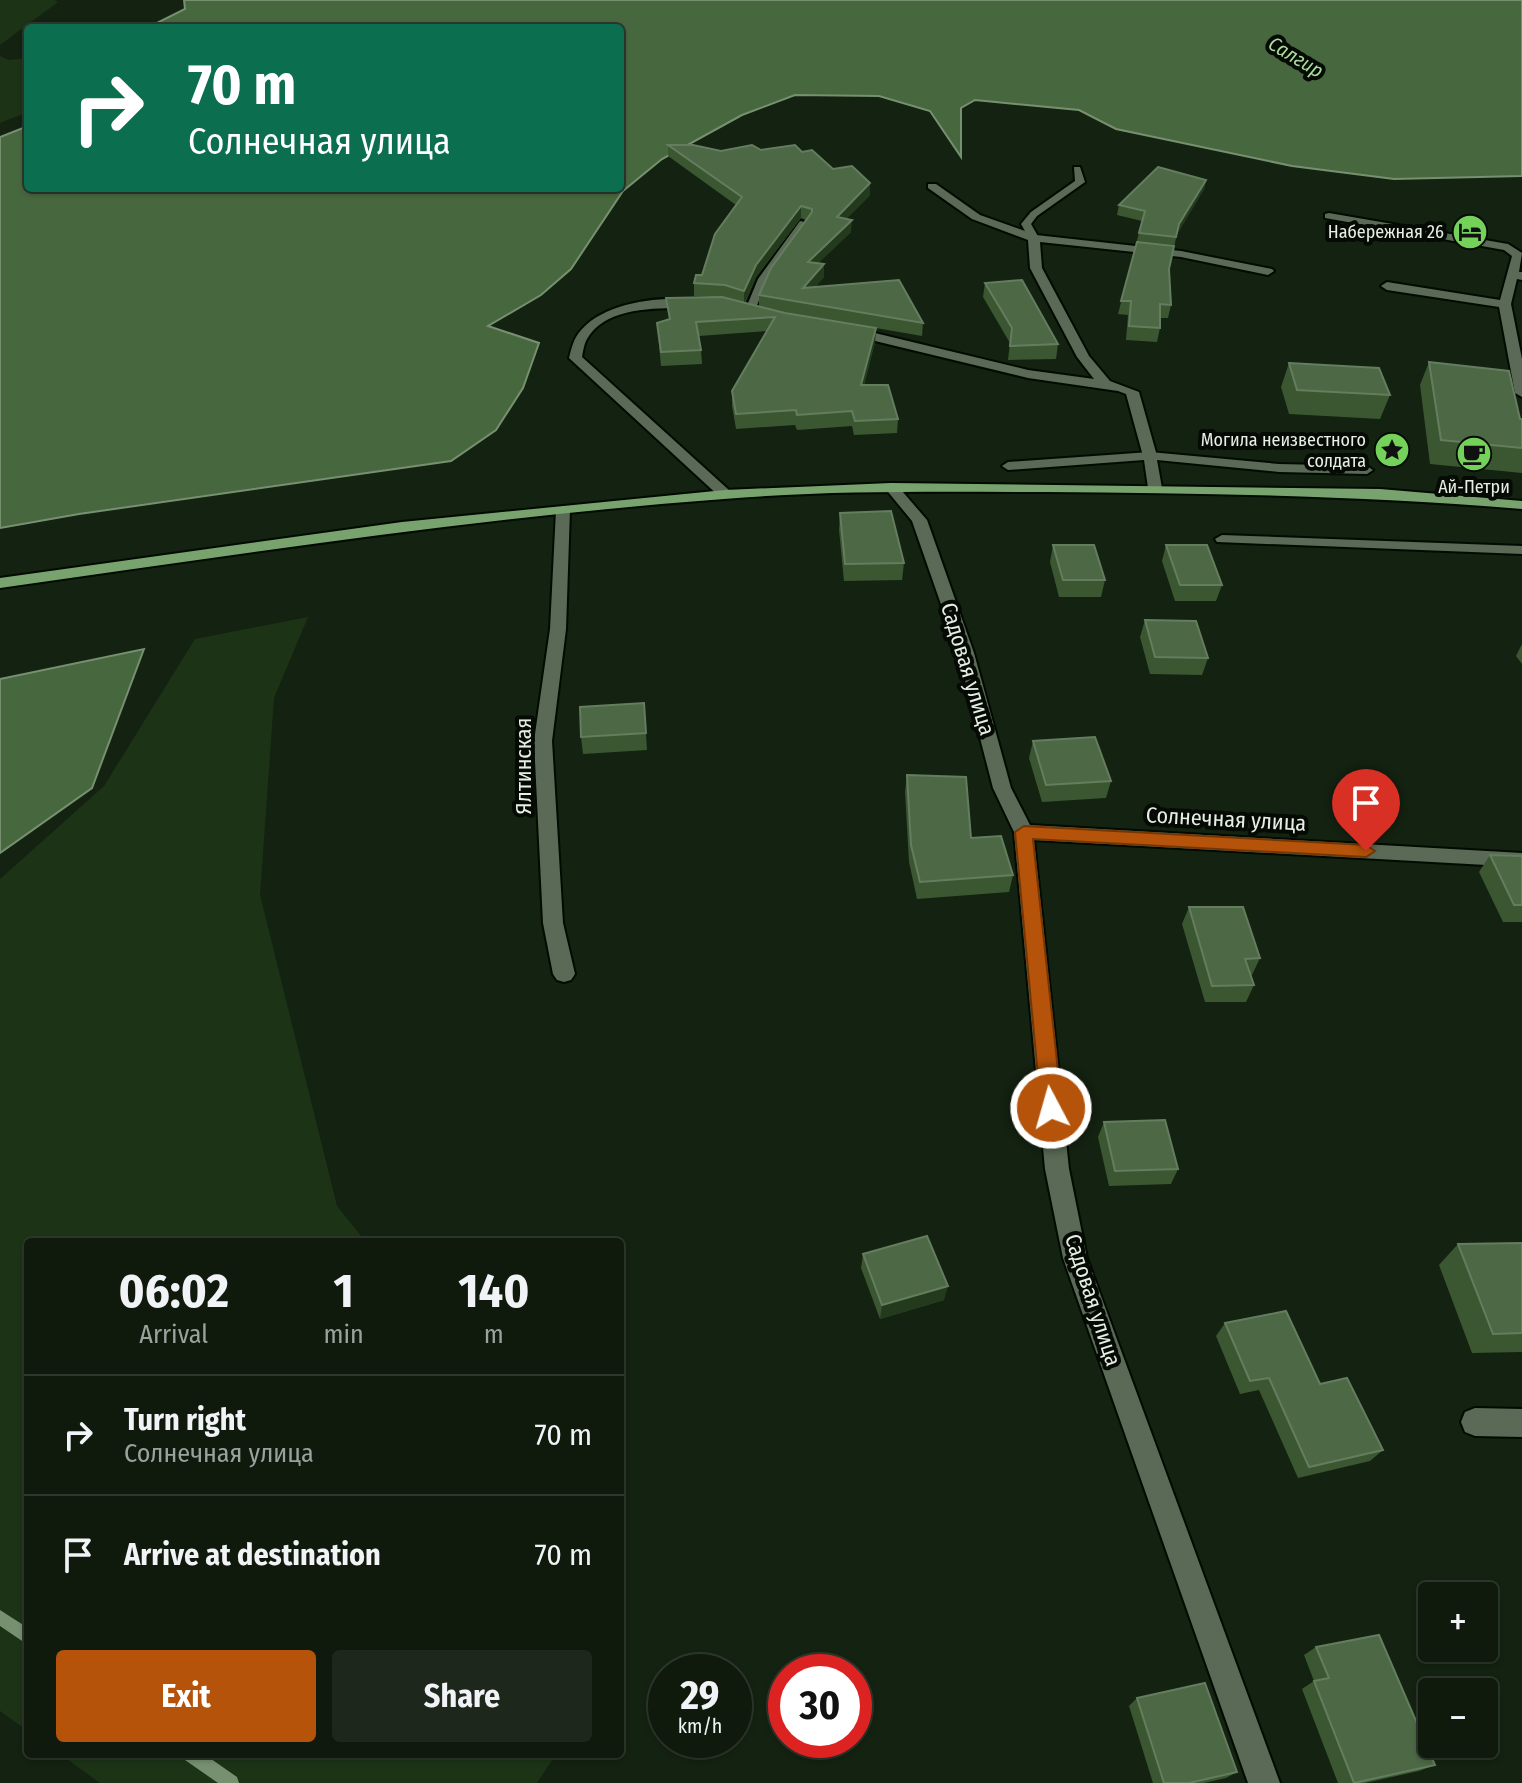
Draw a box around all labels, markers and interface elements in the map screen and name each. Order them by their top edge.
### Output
water label: Салгир [1264,31,1328,83]
text: 70 m [188,52,296,119]
icon: right [56,56,160,160]
text: Солнечная улица [188,120,451,164]
hotel icon: Набережная 26 [1451,213,1489,251]
place label: Набережная 26 [1328,221,1444,243]
place label: Могила неизвестного солдата [1201,429,1366,472]
place icon: Могила неизвестного солдата [1373,431,1411,469]
cafe icon: Ай-Петри [1455,435,1493,473]
place label: Ай-Петри [1438,476,1510,498]
street label: Садовая улица [935,599,1001,739]
street label: Ялтинская [510,718,537,814]
pin [1332,769,1400,851]
icon: arrive [1344,781,1388,825]
street label: Солнечная улица [1145,801,1307,837]
position arrow [1009,1066,1093,1150]
street label: Садовая улица [1059,1231,1127,1369]
text: 06:02 [119,1262,229,1320]
text: 1 [333,1262,354,1320]
text: 140 [458,1262,529,1320]
text: Arrival [139,1319,208,1350]
text: min [323,1319,364,1350]
text: m [484,1319,504,1350]
text: Turn right [124,1402,246,1438]
icon: right [56,1413,100,1457]
text: 70 m [534,1417,592,1453]
text: Солнечная улица [124,1438,314,1469]
icon: arrive [56,1533,100,1577]
text: Arrive at destination [124,1537,381,1573]
text: 70 m [534,1537,592,1573]
map controls [1418,1582,1498,1758]
button: + [1418,1582,1498,1662]
button: Exit [56,1650,316,1742]
button: Share [332,1650,592,1742]
speed limit sign: 30 [768,1654,872,1758]
text: 29 [680,1672,719,1720]
button: − [1418,1678,1498,1758]
text: km/h [678,1714,722,1738]

